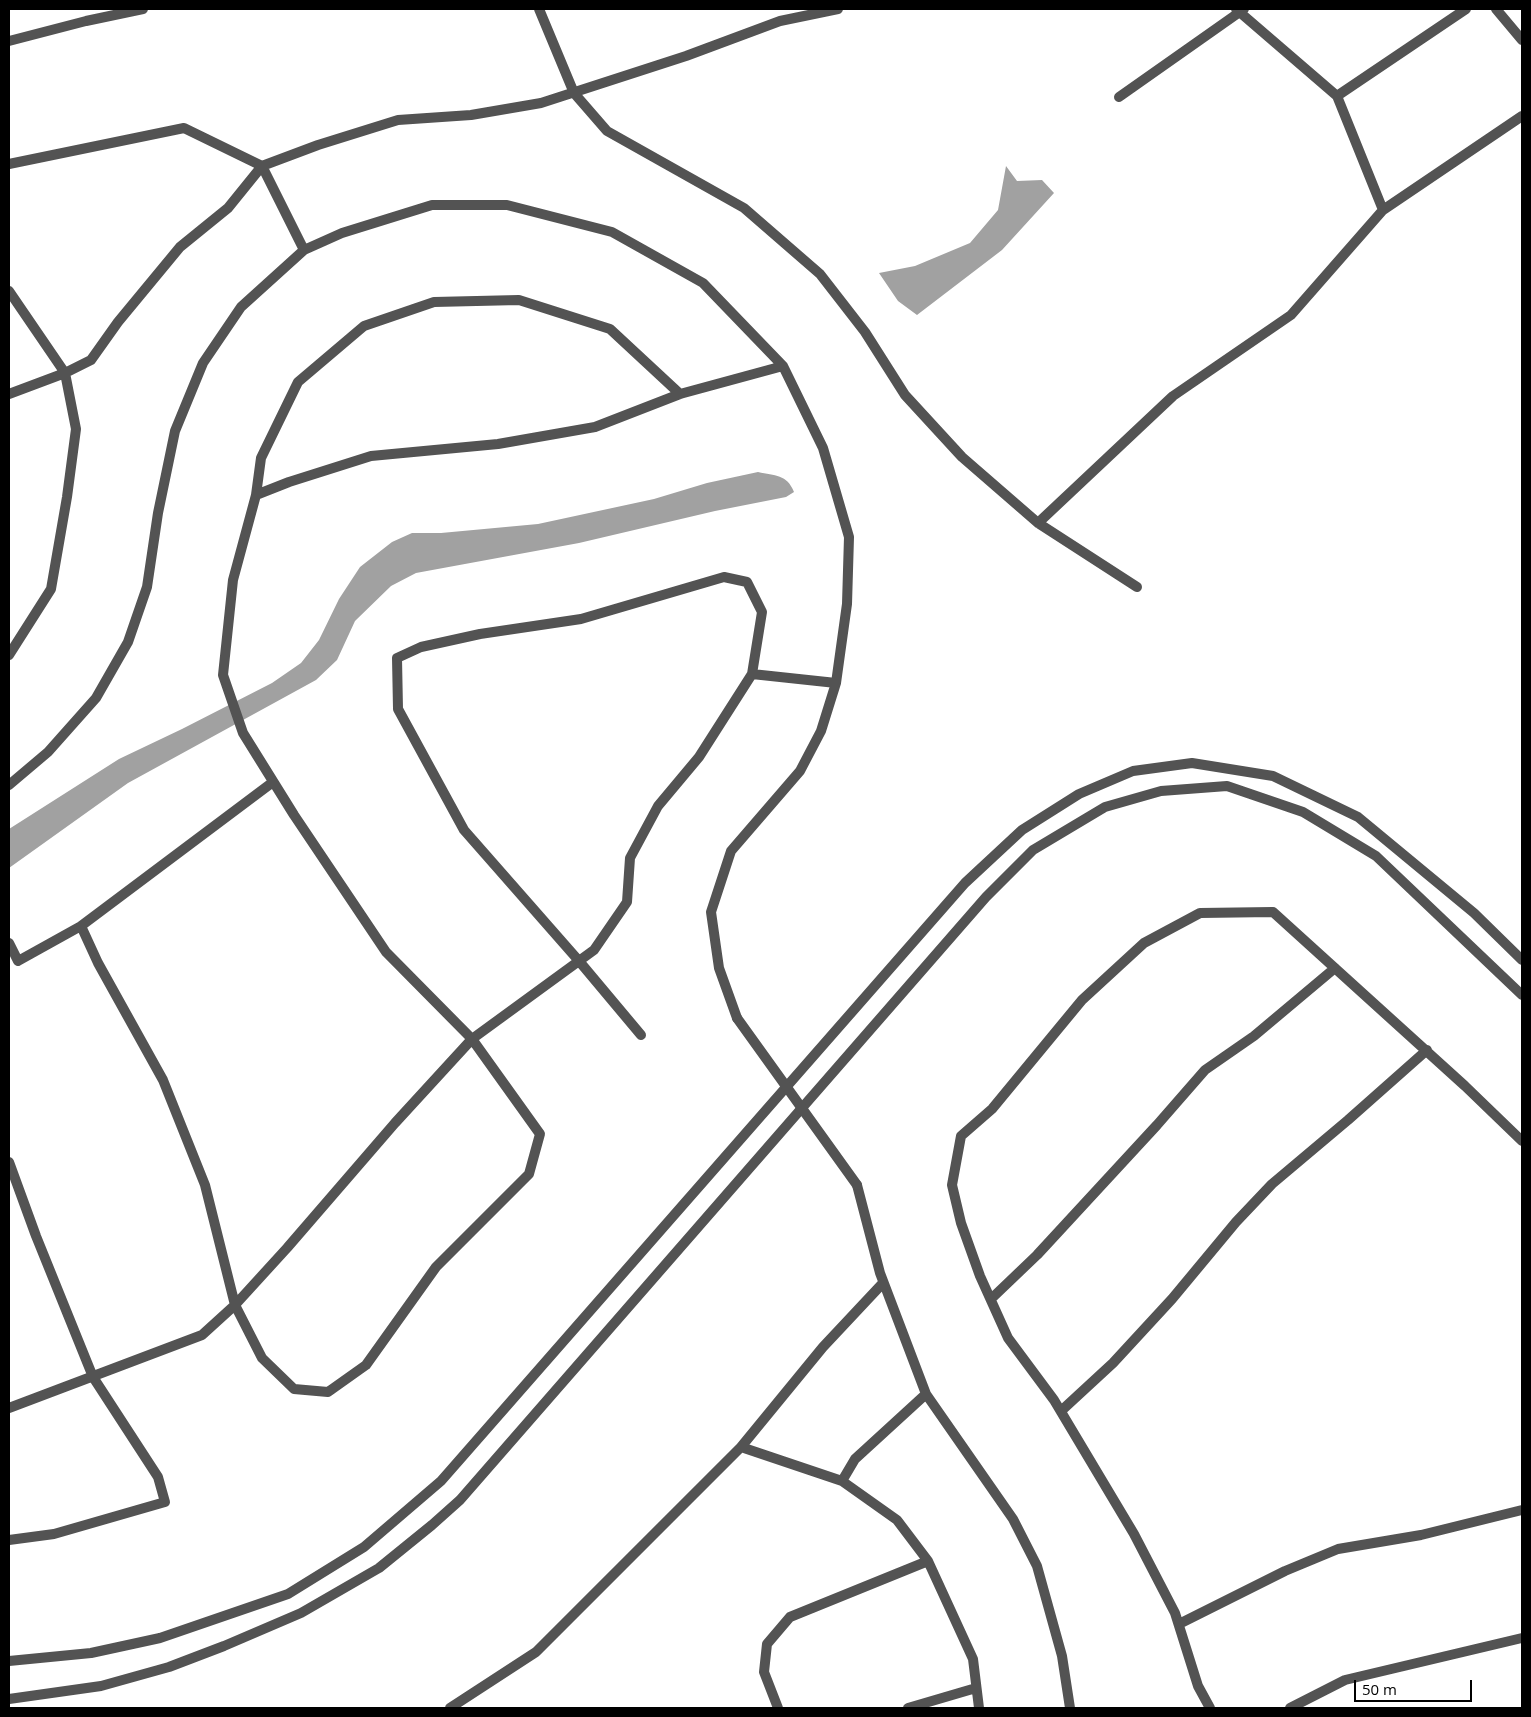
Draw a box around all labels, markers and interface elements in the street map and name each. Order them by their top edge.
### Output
scale bar [1356,1670,1474,1702]
text: 50 m [1362,1679,1397,1699]

